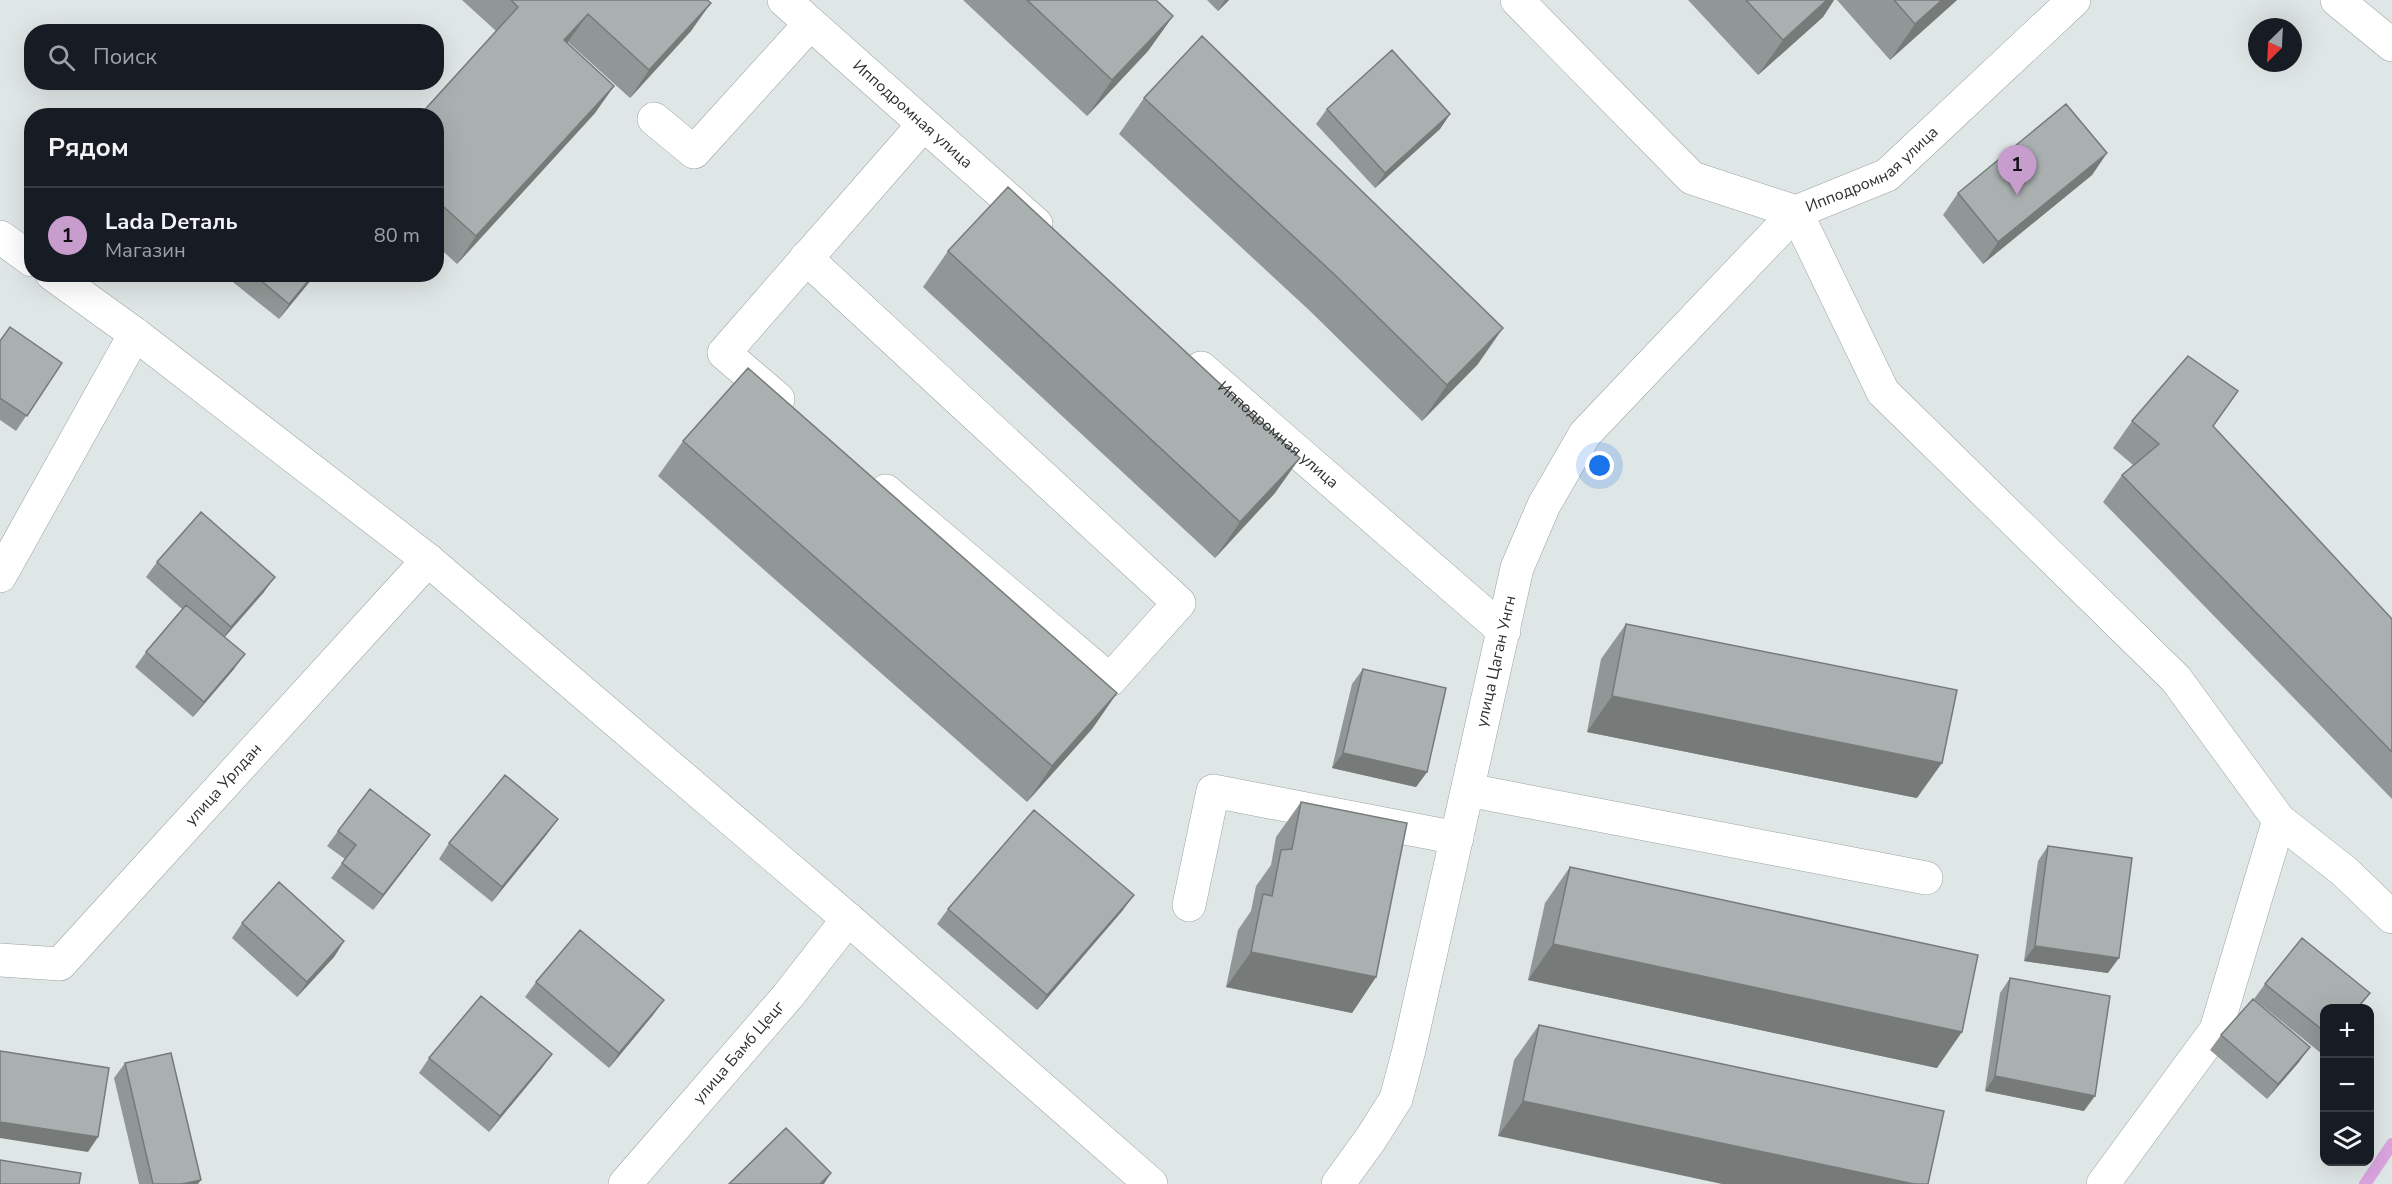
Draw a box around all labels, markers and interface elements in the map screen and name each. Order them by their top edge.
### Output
north arrow [2248,18,2302,72]
search box [24,24,444,90]
icon: search [45,41,78,74]
text: Поиск [93,42,157,72]
street label: Ипподромная улица [848,55,977,174]
street label: Ипподромная улица [1802,121,1943,218]
text: Рядом [48,130,129,165]
pin: 1 [1998,146,2036,195]
text: Lada Dеталь [105,207,238,237]
text: 1 [62,222,74,249]
text: 80 m [374,222,420,249]
text: Магазин [105,237,186,264]
street label: Ипподромная улица [1213,376,1343,494]
your location [1585,451,1614,480]
street label: улица Цаган Унгн [1471,593,1522,729]
street label: улица Урлдан [180,738,267,830]
street label: улица Бамб Цецг [688,996,790,1109]
map controls [2320,1004,2374,1166]
button: + [2320,1004,2374,1058]
button: − [2320,1058,2374,1112]
button: layers [2320,1112,2374,1166]

